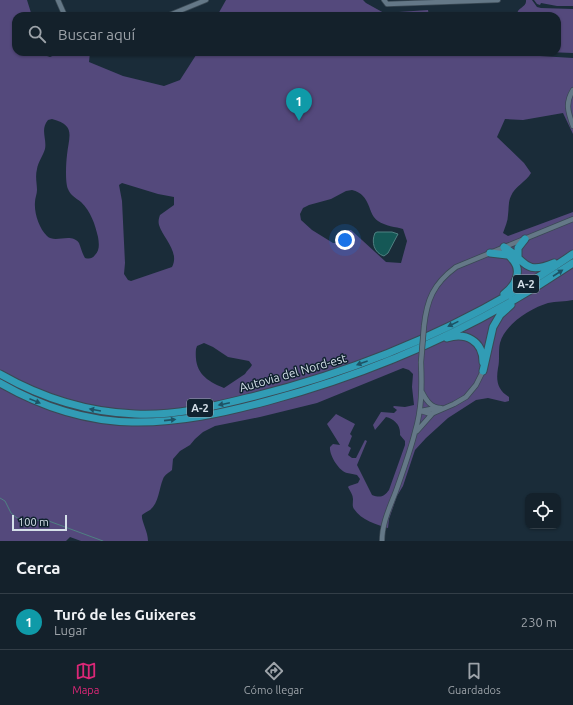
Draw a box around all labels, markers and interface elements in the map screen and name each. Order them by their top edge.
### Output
search box [12,12,561,56]
icon: search [26,23,48,45]
text: Buscar aquí [58,26,135,43]
pin: 1 [286,88,312,121]
your location [335,230,355,250]
one-way arrow [552,269,564,276]
road number: A-2 [513,275,539,293]
one-way arrow [447,321,459,327]
street label: Autovia del Nord-est [238,351,348,394]
one-way arrow [355,361,367,367]
one-way arrow [29,398,41,404]
road number: A-2 [187,399,213,417]
one-way arrow [217,401,230,407]
one-way arrow [89,407,101,413]
one-way arrow [164,417,176,424]
map controls [525,493,561,529]
button: locate [525,493,561,529]
scale bar [12,513,67,532]
text: 100 m [18,516,49,528]
text: Cerca [16,558,61,577]
text: Turó de les Guixeres [54,606,196,623]
text: 1 [25,615,33,629]
text: 230 m [521,615,557,629]
text: Lugar [54,623,87,637]
tab: Mapa [72,660,99,696]
tab: Cómo llegar [244,660,303,696]
tab: Guardados [448,660,501,696]

